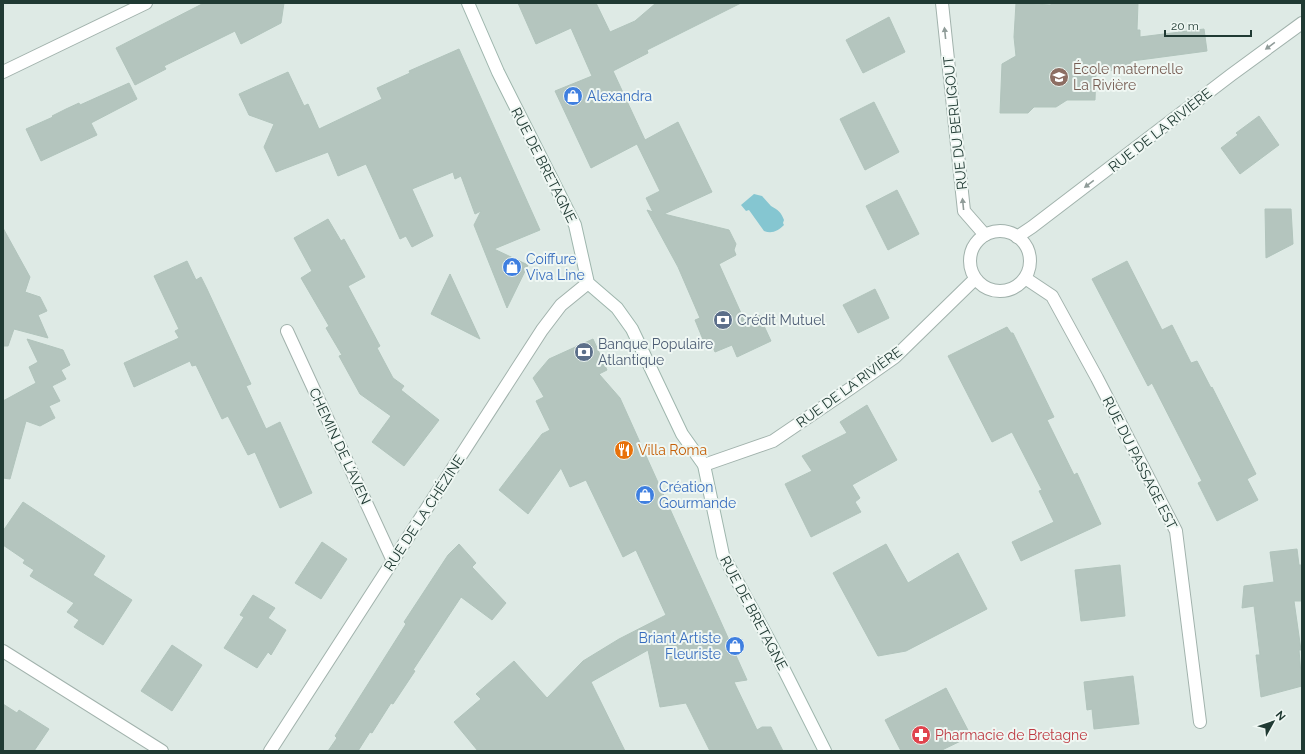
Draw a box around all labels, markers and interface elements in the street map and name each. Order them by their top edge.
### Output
scale bar [1165,12,1251,38]
text: 20 m [1171,19,1199,33]
one-way arrow [942,27,948,39]
one-way arrow [1265,42,1276,50]
street label: RUE DU BERLIGOUT [940,55,970,191]
place label: École maternelle La Rivière [1073,60,1183,93]
school or university icon: École maternelle La Rivière [1048,66,1070,88]
street label: RUE DE LA RIVIÈRE [1105,84,1215,175]
shop icon: Alexandra [562,85,584,107]
place label: Alexandra [587,88,652,104]
street label: RUE DE BRETAGNE [508,105,580,225]
one-way arrow [1083,180,1094,188]
one-way arrow [960,198,967,210]
place label: Coiffure Viva Line [526,251,585,283]
shop icon: Coiffure Viva Line [501,256,523,278]
bank icon: Crédit Mutuel [712,309,734,331]
place label: Crédit Mutuel [737,312,825,328]
place label: Banque Populaire Atlantique [598,336,713,368]
bank icon: Banque Populaire Atlantique [573,341,595,363]
street label: RUE DE LA RIVIÈRE [793,343,905,431]
street label: CHEMIN DE L'AVEN [306,385,374,507]
street label: RUE DU PASSAGE EST [1100,394,1181,532]
restaurant icon: Villa Roma [613,439,635,461]
place label: Villa Roma [638,442,707,458]
street label: RUE DE LA CHÉZINE [380,452,467,574]
place label: Création Gourmande [659,479,736,511]
shop icon: Création Gourmande [634,484,656,506]
street label: RUE DE BRETAGNE [717,553,791,673]
place label: Briant Artiste Fleuriste [638,630,721,662]
shop icon: Briant Artiste Fleuriste [724,635,746,657]
north arrow [1253,702,1293,742]
text: N [1273,708,1288,723]
pharmacy icon: Pharmacie de Bretagne [910,724,932,746]
place label: Pharmacie de Bretagne [935,727,1087,743]

